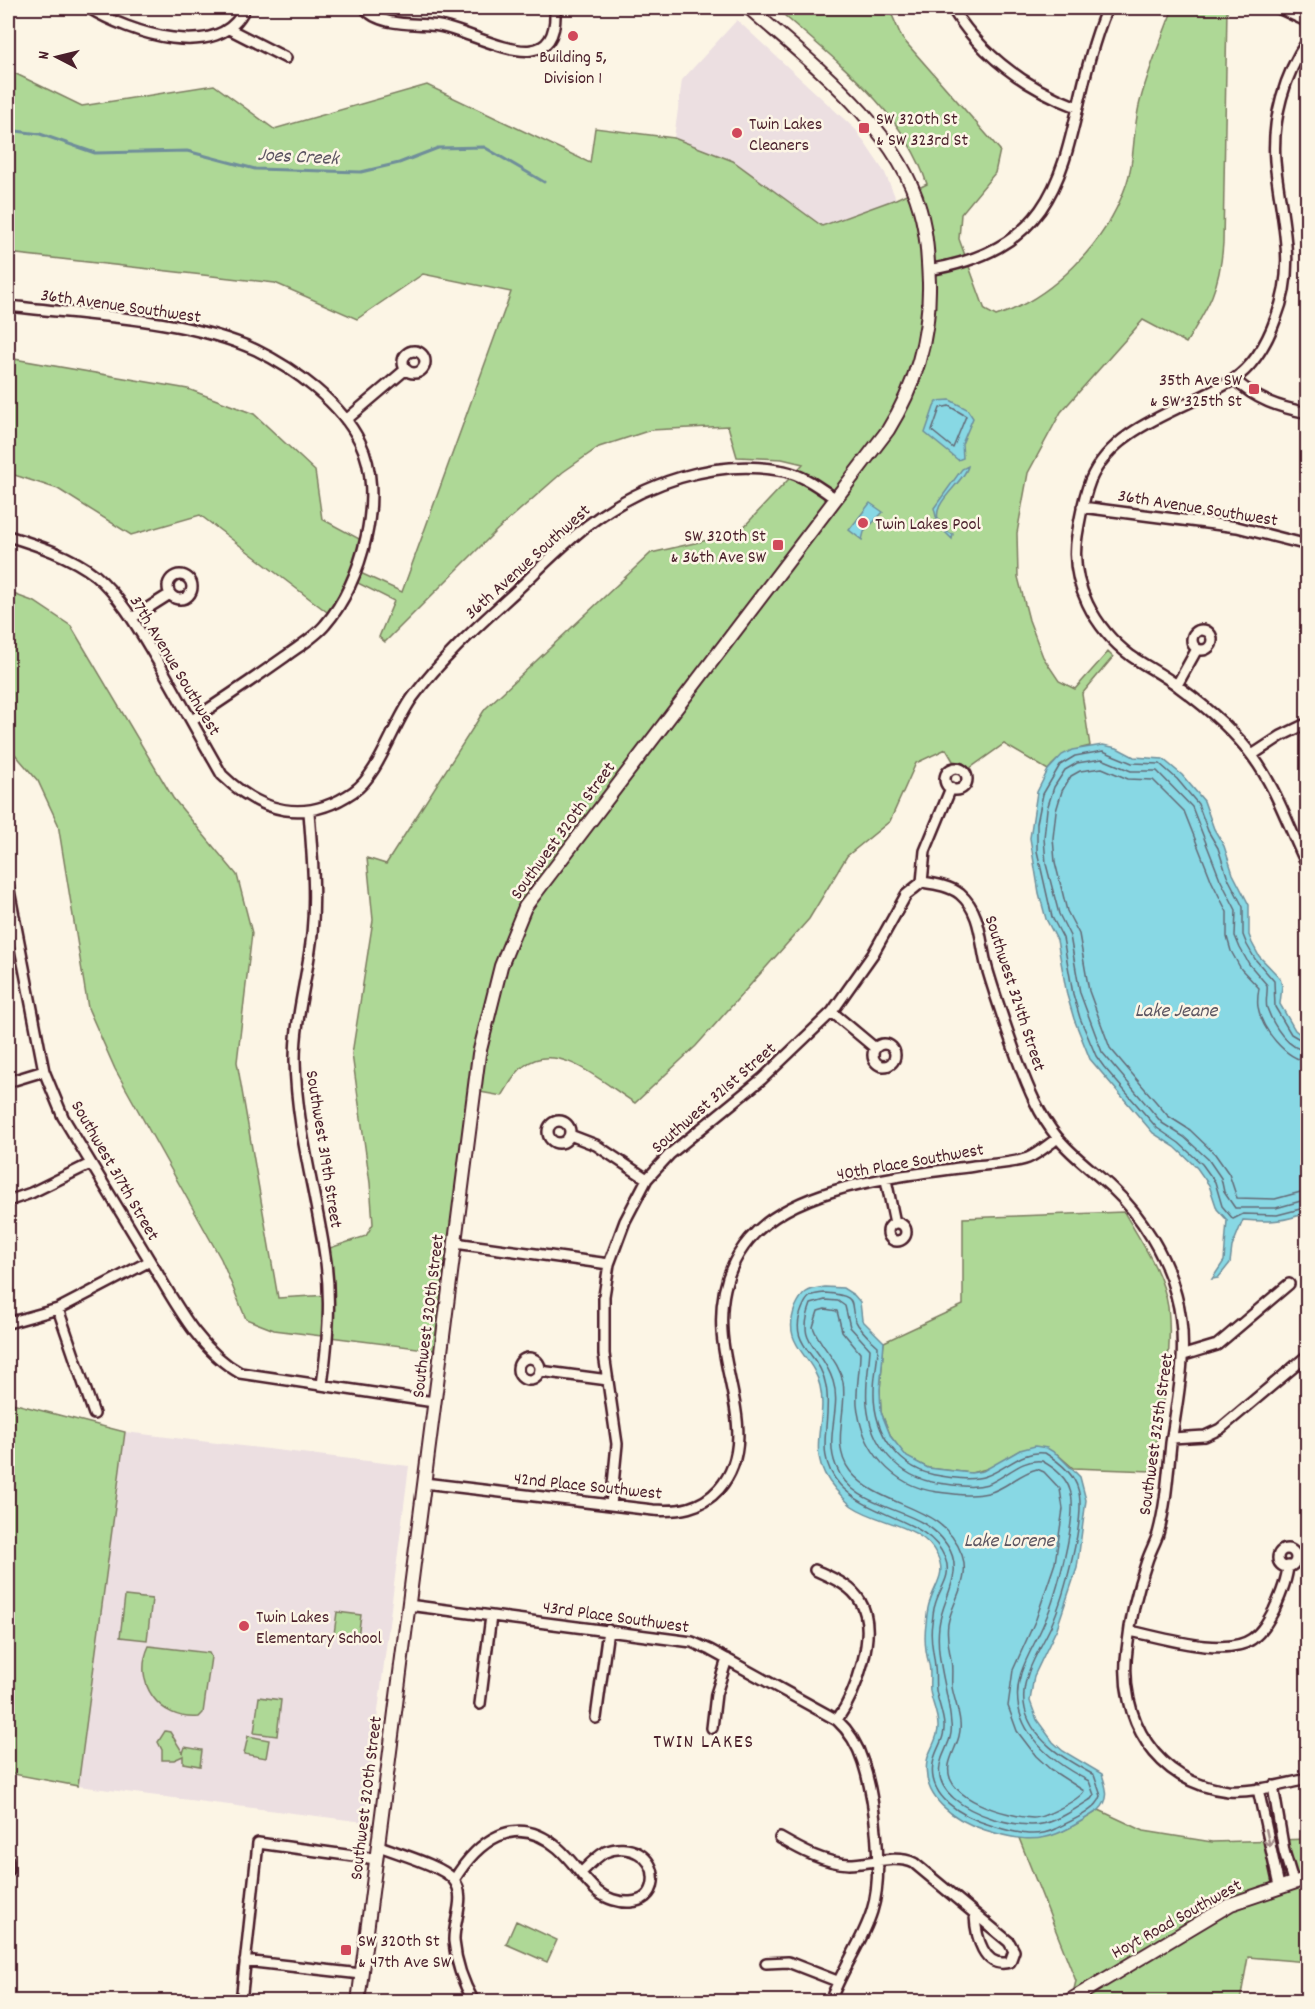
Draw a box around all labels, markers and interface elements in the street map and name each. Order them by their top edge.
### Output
north arrow [27,27,87,87]
marker: Building 5, Division 1 [566,29,580,43]
place label: Building 5, Division 1 [539,46,607,92]
text: N [33,50,57,61]
place label: SW 320th St & SW 323rd St [876,108,968,154]
place label: Twin Lakes Cleaners [749,113,822,159]
marker: SW 320th St & SW 323rd St [857,121,871,135]
marker: Twin Lakes Cleaners [730,126,744,140]
water label: Joes Creek [257,142,341,174]
street label: 36th Avenue Southwest [39,284,203,331]
place label: 35th Ave SW & SW 325th St [1150,369,1243,415]
marker: 35th Ave SW & SW 325th St [1247,382,1261,396]
street label: 36th Avenue Southwest [1116,484,1280,535]
street label: 36th Avenue Southwest [460,499,597,626]
place label: Twin Lakes Pool [875,513,982,538]
marker: Twin Lakes Pool [856,516,870,530]
place label: SW 320th St & 36th Ave SW [670,525,767,571]
marker: SW 320th St & 36th Ave SW [771,538,785,552]
street label: 37th Avenue Southwest [122,591,226,741]
street label: Southwest 320th Street [505,757,623,906]
street label: Southwest 324th Street [977,913,1051,1075]
water label: Lake Jeane [1135,998,1219,1026]
street label: Southwest 321st Street [647,1037,783,1160]
street label: Southwest 319th Street [298,1069,347,1230]
street label: Southwest 317th Street [64,1097,164,1246]
street label: 40th Place Southwest [835,1138,986,1189]
street label: Southwest 320th Street [407,1233,452,1400]
street label: Southwest 325th Street [1134,1351,1181,1517]
street label: 42nd Place Southwest [512,1467,663,1508]
water label: Lake Lorene [964,1528,1055,1556]
street label: 43rd Place Southwest [541,1596,691,1641]
place label: Twin Lakes Elementary School [256,1606,383,1652]
marker: Twin Lakes Elementary School [237,1619,251,1633]
street label: Southwest 320th Street [345,1715,390,1882]
district label: TWIN LAKES [653,1729,755,1757]
one-way arrow [1263,1828,1275,1847]
street label: Hoyt Road Southwest [1108,1874,1247,1966]
place label: SW 320th St & 47th Ave SW [358,1930,452,1976]
marker: SW 320th St & 47th Ave SW [339,1943,353,1957]

